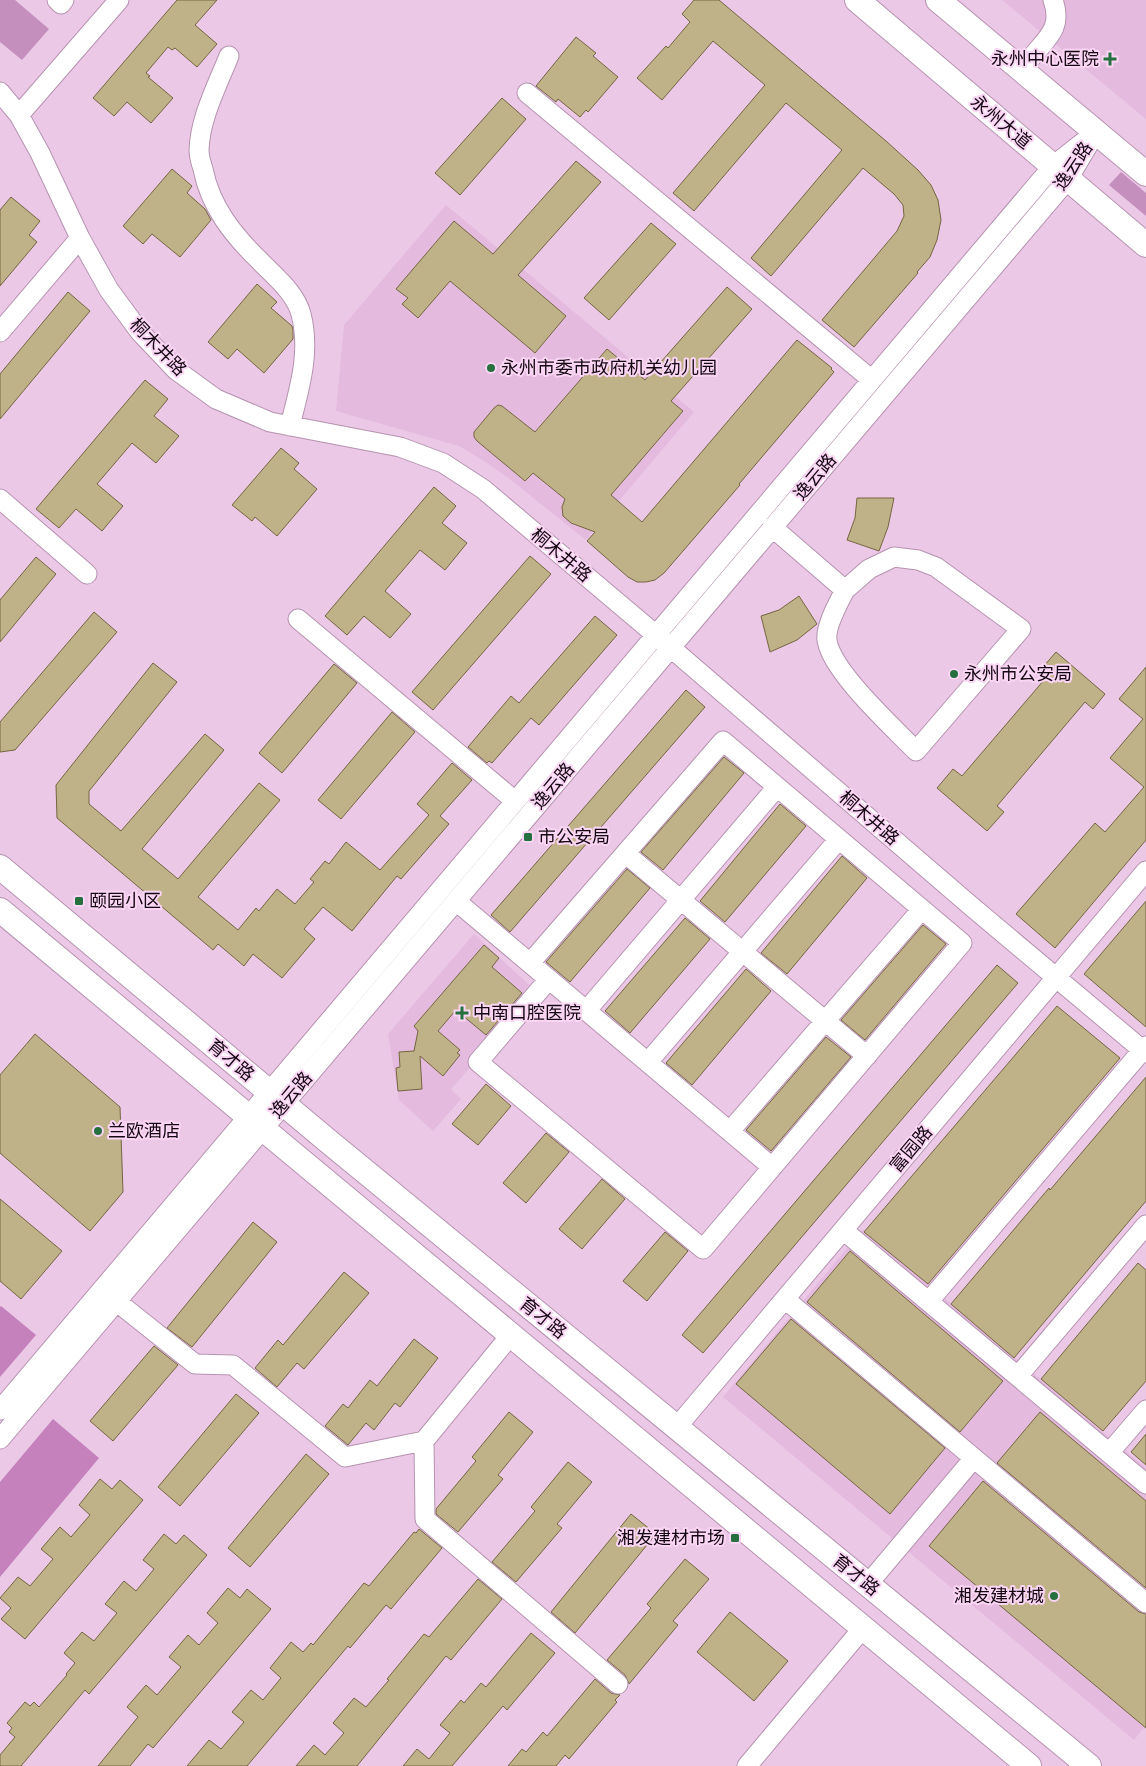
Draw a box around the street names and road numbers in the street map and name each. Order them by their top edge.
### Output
street label: 永州大道 [966,90,1036,154]
street label: 逸云路 [1048,137,1098,195]
street label: 桐木井路 [124,313,192,381]
street label: 逸云路 [788,449,842,505]
street label: 桐木井路 [526,523,596,587]
street label: 逸云路 [526,758,580,814]
street label: 桐木井路 [834,785,904,851]
street label: 育才路 [203,1033,259,1087]
street label: 逸云路 [264,1067,318,1123]
street label: 富园路 [884,1121,938,1177]
street label: 育才路 [514,1292,572,1344]
street label: 育才路 [827,1549,885,1601]

